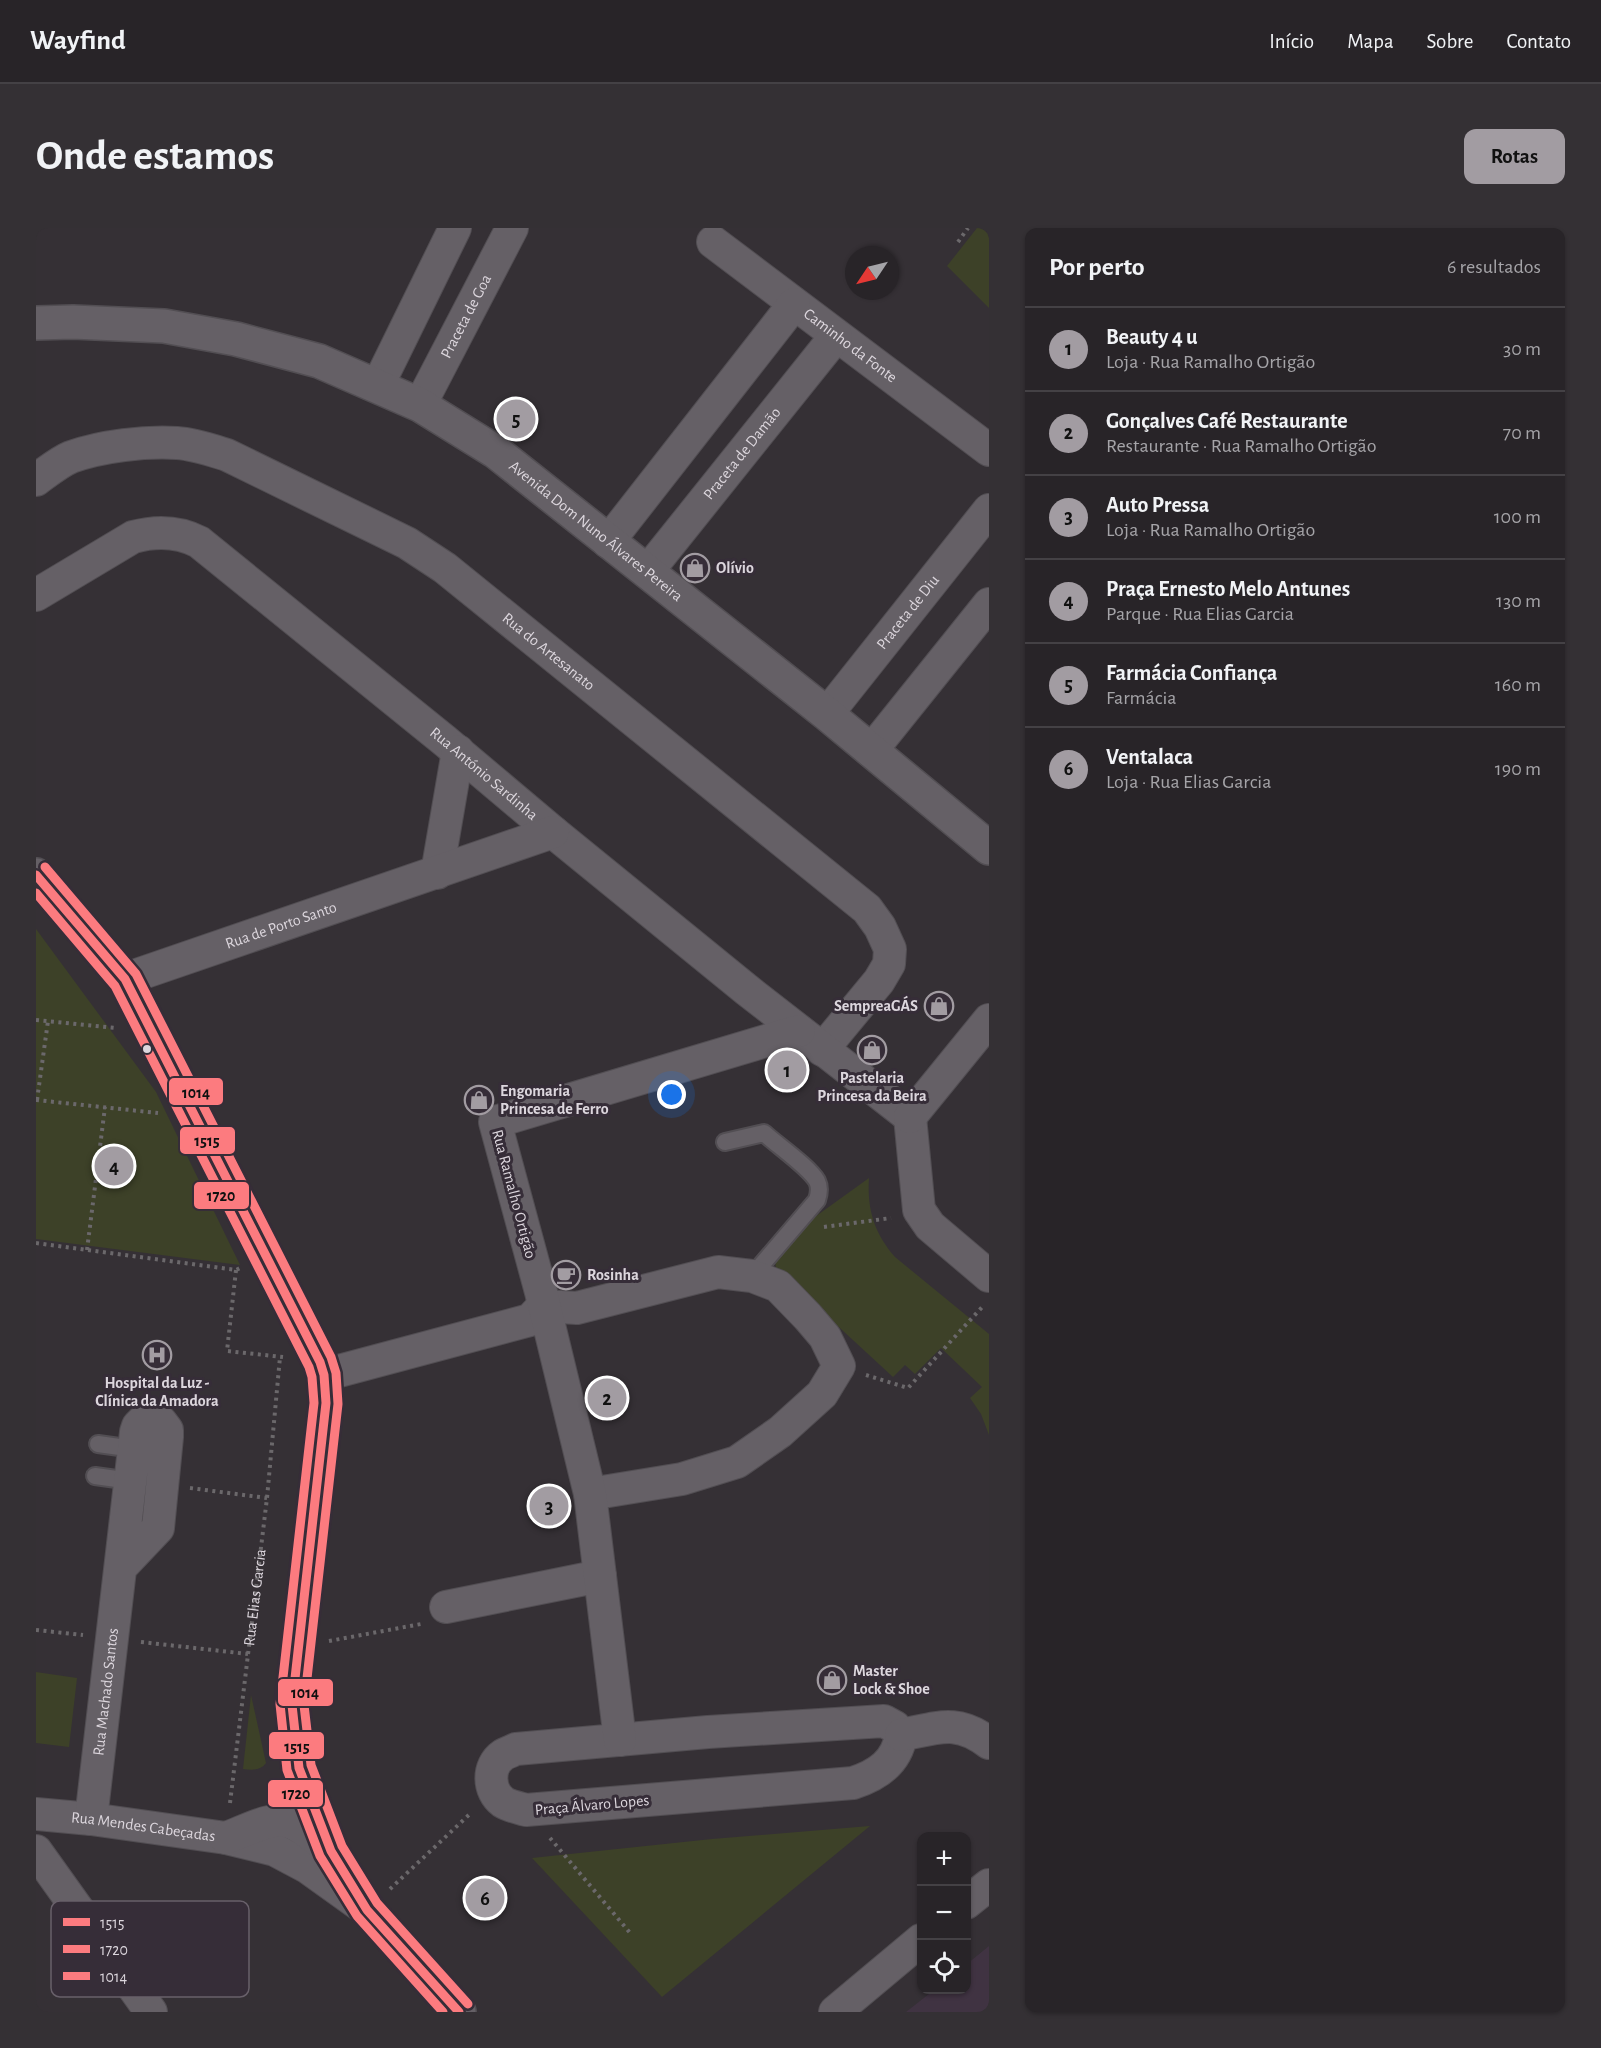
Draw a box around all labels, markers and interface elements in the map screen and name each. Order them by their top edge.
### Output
text: Wayfind [30,27,126,55]
text: Início [1269,31,1314,52]
text: Mapa [1347,31,1394,52]
text: Sobre [1427,31,1473,52]
text: Contato [1506,31,1571,52]
button: Rotas [1464,129,1565,184]
text: Onde estamos [36,135,274,177]
north arrow [845,246,899,300]
text: Por perto [1049,254,1145,280]
text: 6 resultados [1447,257,1541,277]
street label: Praceta de Goa [438,272,494,361]
street label: Caminho da Fonte [801,305,900,386]
text: Beauty 4 u [1106,326,1198,348]
text: 1 [1065,339,1072,359]
text: 30 m [1503,339,1541,359]
text: Loja · Rua Ramalho Ortigão [1106,352,1315,372]
pin: 5 [496,396,536,441]
street label: Praceta de Damão [700,404,784,503]
text: Gonçalves Café Restaurante [1106,410,1348,432]
text: 2 [1064,423,1073,443]
text: 70 m [1503,423,1541,443]
text: Restaurante · Rua Ramalho Ortigão [1106,436,1377,456]
street label: Avenida Dom Nuno Álvares Pereira [506,458,686,604]
text: Auto Pressa [1106,494,1209,516]
text: 3 [1064,507,1073,527]
text: 100 m [1494,507,1541,527]
text: Loja · Rua Ramalho Ortigão [1106,520,1315,540]
shop icon: Olívio [679,552,711,584]
place label: Olívio [716,560,754,576]
street label: Praceta de Diu [874,572,942,652]
text: Praça Ernesto Melo Antunes [1106,578,1350,600]
text: 4 [1063,591,1074,611]
text: 130 m [1496,591,1541,611]
text: Parque · Rua Elias Garcia [1106,604,1294,624]
street label: Rua do Artesanato [499,610,598,694]
text: Farmácia Confiança [1106,662,1277,684]
text: 5 [1064,675,1073,695]
text: 160 m [1495,675,1541,695]
text: Farmácia [1106,688,1177,708]
street label: Rua António Sardinha [427,724,541,823]
text: Ventalaca [1106,746,1193,768]
text: 6 [1064,759,1073,779]
text: 190 m [1495,759,1541,779]
text: Loja · Rua Elias Garcia [1106,772,1271,792]
street label: Rua de Porto Santo [223,899,339,952]
shop icon: SempreaGÁS [923,990,955,1022]
place label: SempreaGÁS [834,995,918,1014]
shop icon: Pastelaria Princesa da Beira [856,1034,888,1066]
unlabelled marker [141,1043,153,1055]
pin: 1 [768,1048,807,1092]
place label: Pastelaria Princesa da Beira [817,1070,927,1104]
line badge: 1014 [168,1077,224,1106]
your location [657,1080,686,1109]
place label: Engomaria Princesa de Ferro [500,1083,609,1117]
shop icon: Engomaria Princesa de Ferro [463,1084,495,1116]
text: 1014 [182,1085,210,1101]
line badge: 1515 [179,1126,236,1155]
street label: Rua Ramalho Ortigão [489,1128,539,1260]
text: 1515 [194,1133,220,1149]
pin: 4 [94,1144,134,1188]
line badge: 1720 [193,1181,250,1210]
text: 1720 [207,1188,235,1204]
cafe icon: Rosinha [550,1259,582,1291]
place label: Rosinha [587,1267,639,1283]
hospital icon: Hospital da Luz - Clínica da Amadora [141,1339,173,1371]
place label: Hospital da Luz - Clínica da Amadora [95,1375,219,1409]
pin: 2 [588,1376,626,1420]
pin: 3 [530,1484,568,1528]
street label: Rua Elias Garcia [241,1548,269,1647]
street label: Rua Machado Santos [90,1627,121,1757]
place label: Master Lock & Shoe [853,1663,930,1697]
shop icon: Master Lock & Shoe [816,1664,848,1696]
line badge: 1014 [277,1678,334,1707]
text: 1014 [291,1685,319,1701]
line badge: 1515 [268,1731,325,1760]
text: 1515 [284,1739,310,1755]
line badge: 1720 [267,1779,324,1808]
text: 1720 [282,1786,310,1802]
street label: Praça Álvaro Lopes [534,1790,650,1818]
street label: Rua Mendes Cabeçadas [70,1809,216,1844]
map controls [917,1832,971,1994]
button: + [917,1832,971,1886]
pin: 6 [466,1876,504,1920]
button: − [917,1886,971,1940]
legend [51,1901,249,1997]
text: 1515 [100,1915,124,1931]
button: locate [917,1940,971,1994]
text: 1720 [100,1942,128,1958]
text: 1014 [100,1969,127,1985]

